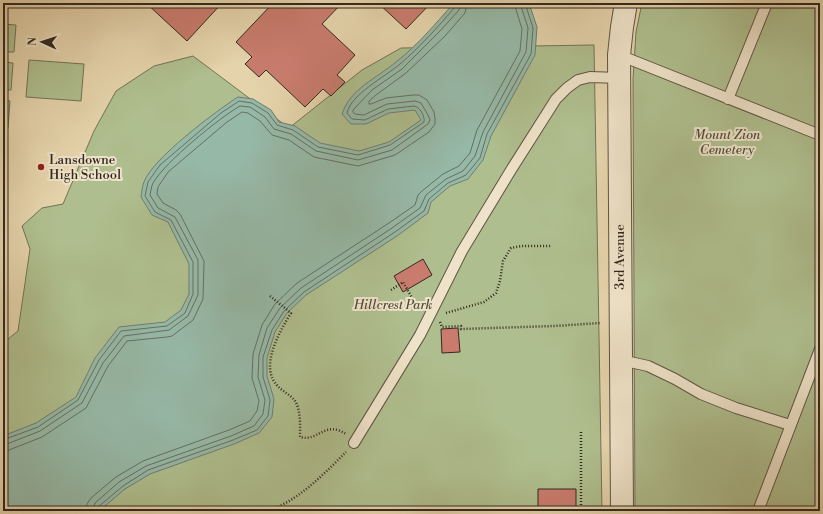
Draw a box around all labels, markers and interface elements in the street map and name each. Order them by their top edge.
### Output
north arrow [22,22,62,62]
text: N [26,37,40,46]
park label: Mount Zion Cemetery [694,127,761,158]
place label: Lansdowne High School [49,152,121,183]
marker: Lansdowne High School [36,162,46,172]
street label: 3rd Avenue [612,224,628,290]
park label: Hillcrest Park [353,297,432,313]

